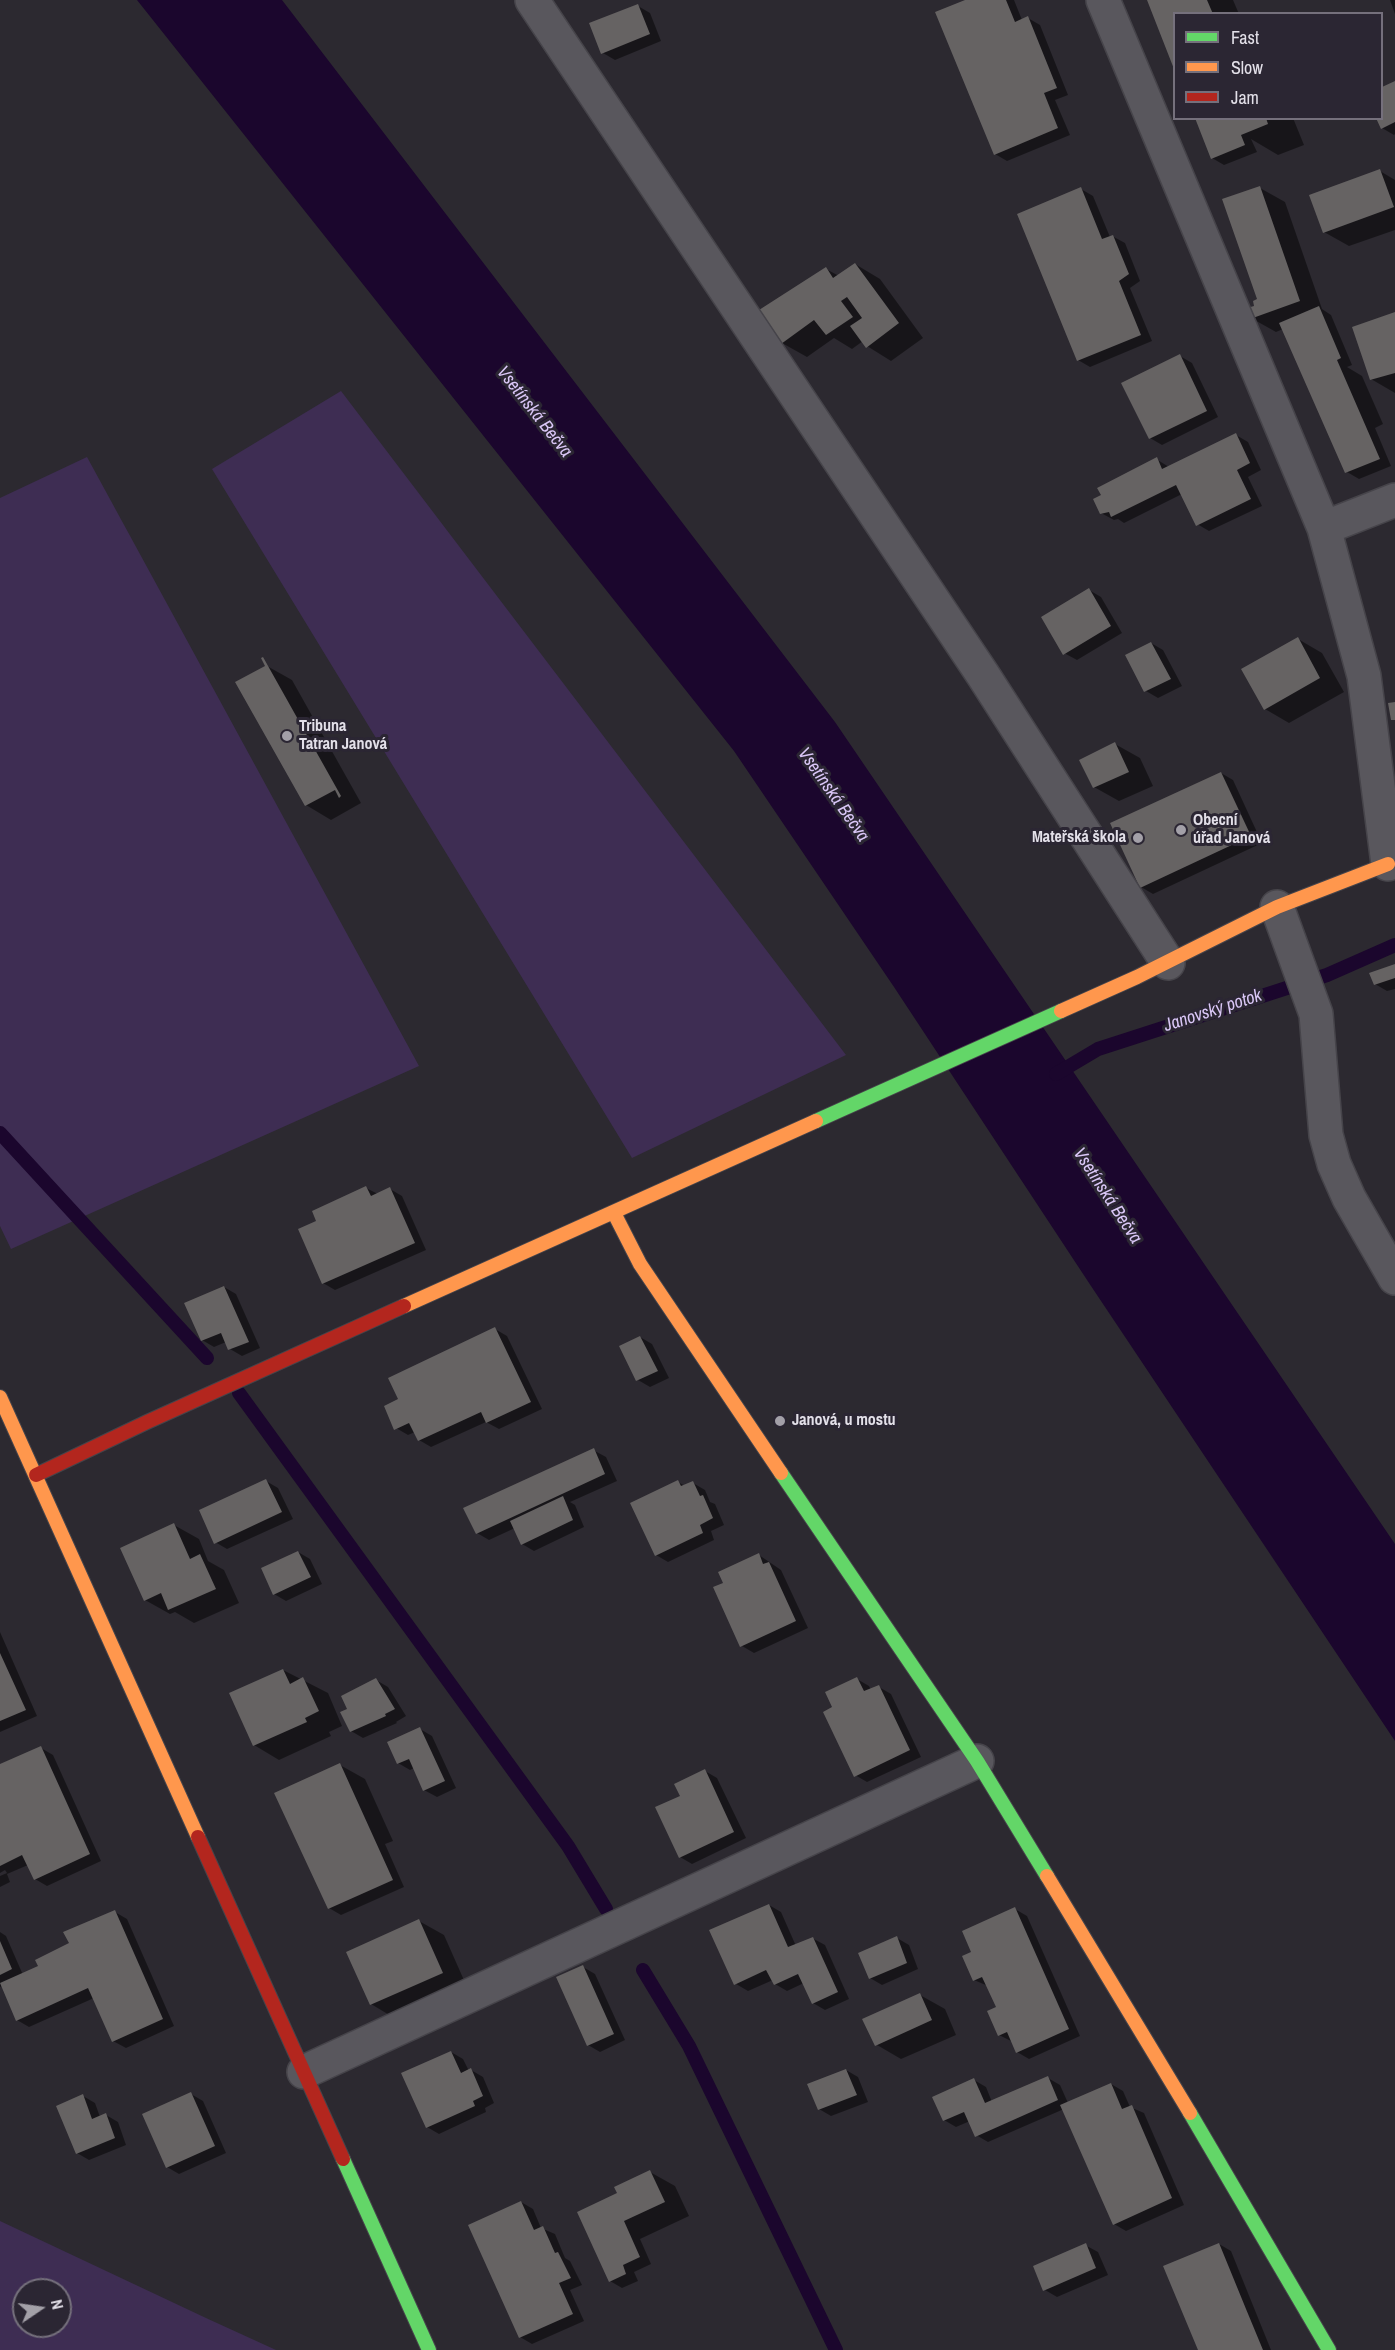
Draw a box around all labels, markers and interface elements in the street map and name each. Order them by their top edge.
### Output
legend [1173,12,1383,120]
text: Fast [1231,25,1259,50]
text: Slow [1231,55,1263,80]
text: Jam [1231,85,1259,110]
water label: Vsetínská Bečva [492,362,576,462]
place label: Tribuna Tatran Janová [299,717,387,755]
marker: Tribuna Tatran Janová [280,729,294,743]
water label: Vsetínská Bečva [793,744,873,846]
place label: Obecní úřad Janová [1193,811,1270,849]
marker: Obecní úřad Janová [1174,823,1188,837]
place label: Mateřská škola [1032,828,1126,848]
marker: Mateřská škola [1131,831,1145,845]
water label: Janovský potok [1161,985,1265,1037]
water label: Vsetínská Bečva [1068,1144,1146,1248]
place label: Janová, u mostu [792,1411,896,1431]
marker: Janová, u mostu [773,1414,787,1428]
north arrow [12,2278,72,2338]
text: N [46,2297,69,2311]

